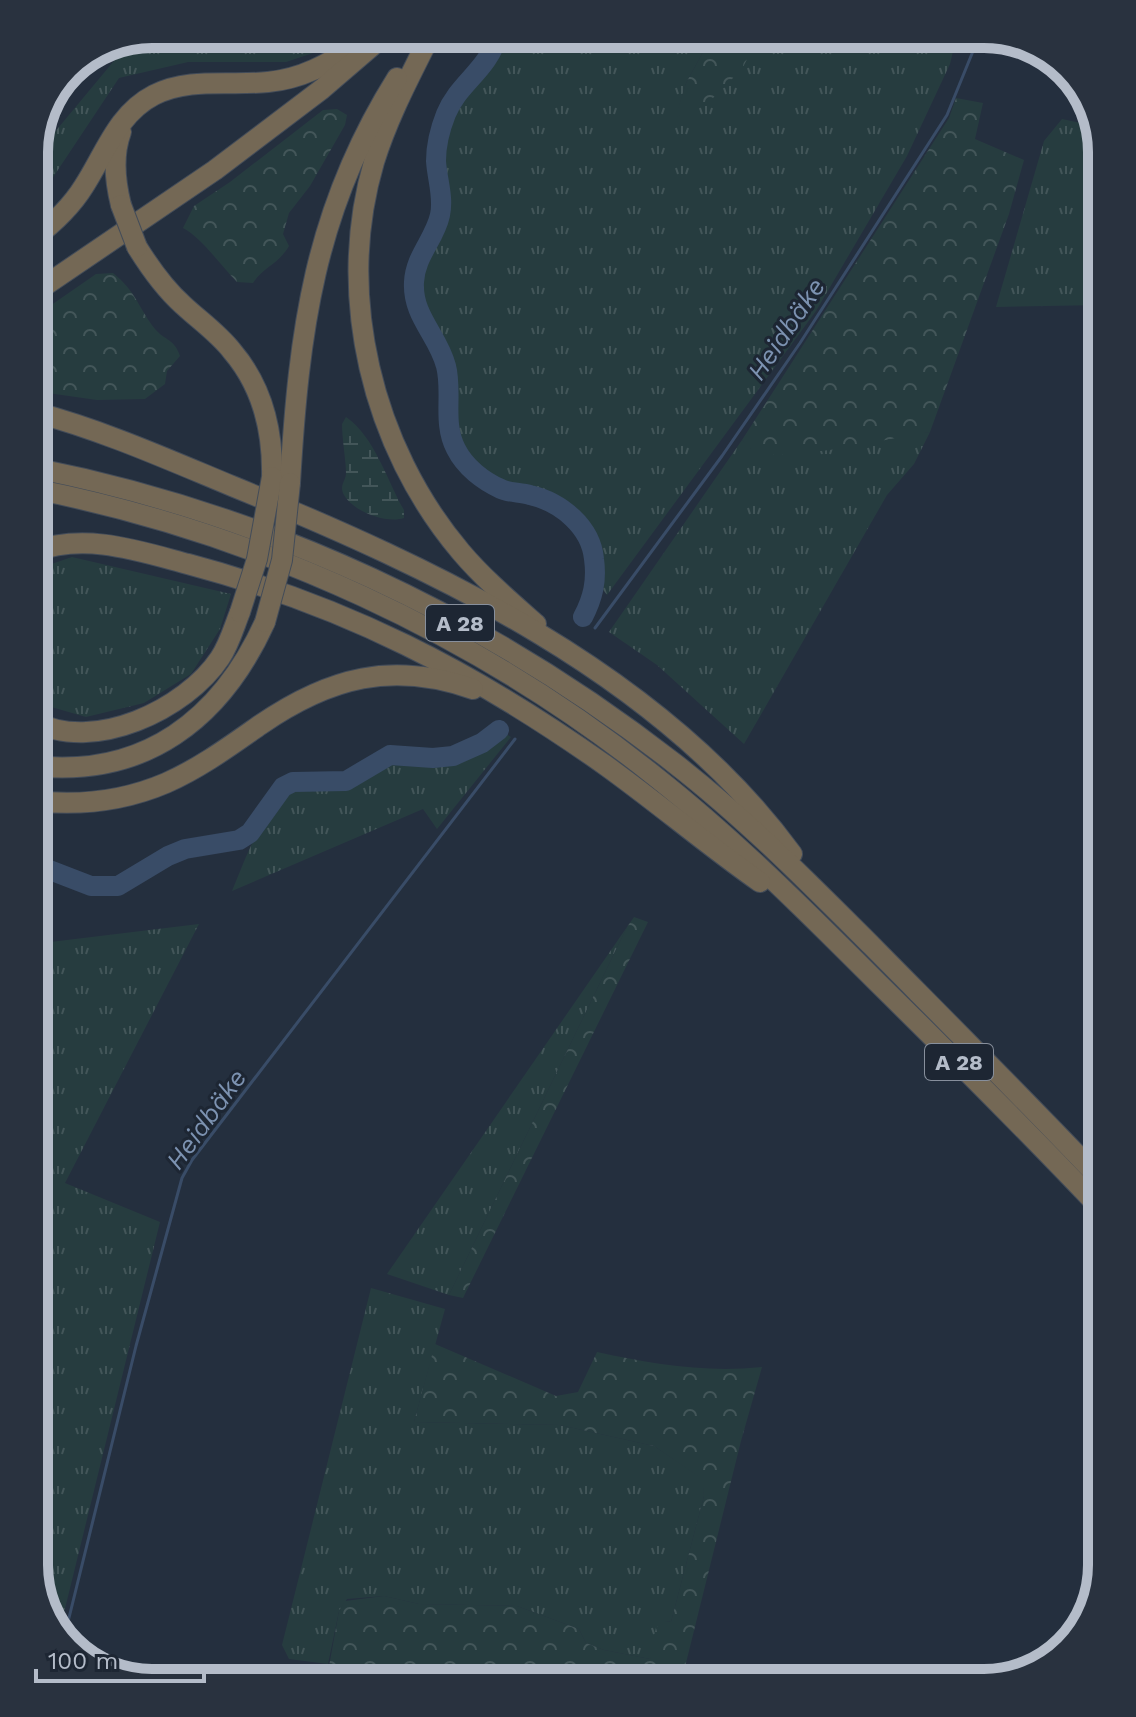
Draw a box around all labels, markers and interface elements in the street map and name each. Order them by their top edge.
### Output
water label: Heidbäke [741,272,831,386]
road number: A 28 [426,605,494,641]
road number: A 28 [925,1044,993,1080]
water label: Heidbäke [160,1063,252,1175]
scale bar [36,1633,204,1683]
text: 100 m [48,1647,118,1675]

